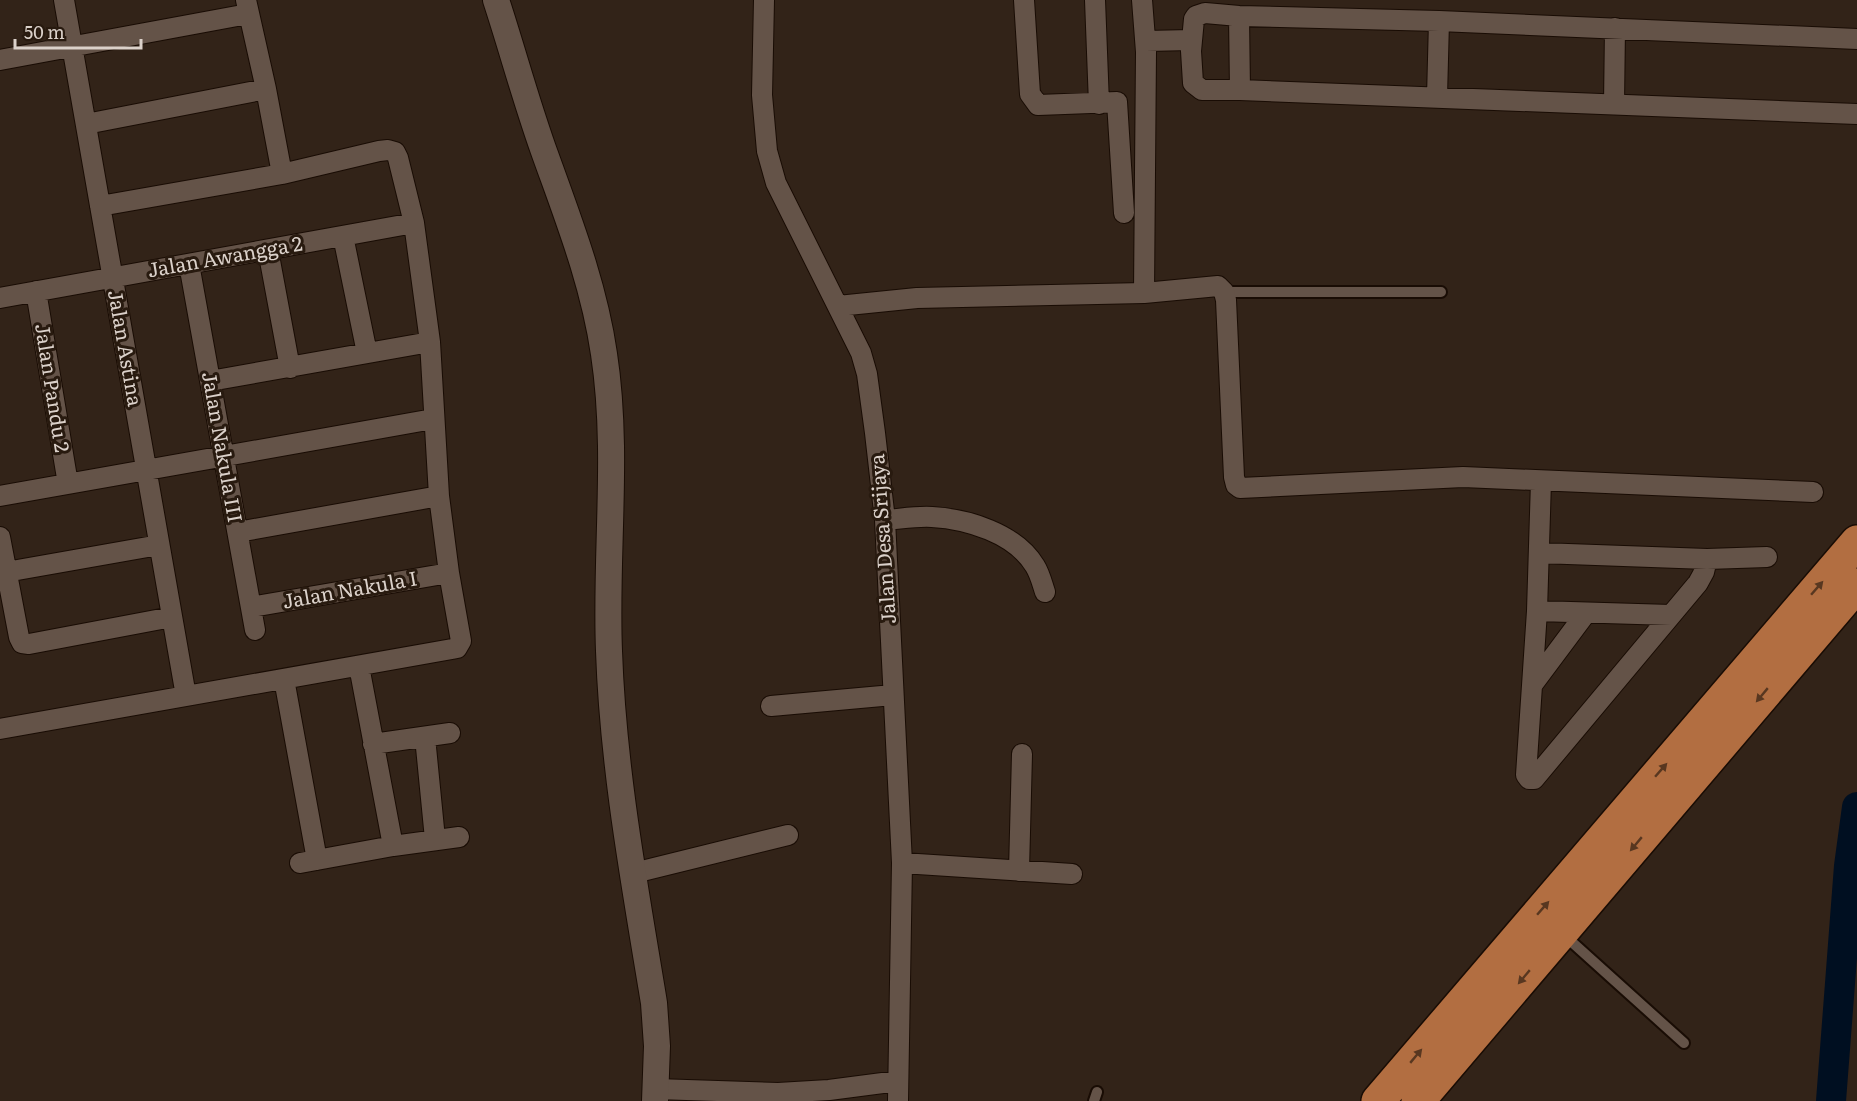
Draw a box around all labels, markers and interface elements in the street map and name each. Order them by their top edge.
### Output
scale bar [15,12,141,50]
text: 50 m [24,18,65,45]
street label: Jalan Awangga 2 [145,227,304,283]
street label: Jalan Astina [102,287,152,409]
street label: Jalan Pandu 2 [29,321,79,454]
street label: Jalan Nakula III [196,369,252,525]
street label: Jalan Desa Srijaya [860,453,902,625]
street label: Jalan Nakula I [280,561,419,615]
one-way arrow [1811,580,1824,596]
one-way arrow [1756,687,1769,702]
one-way arrow [1654,763,1667,778]
one-way arrow [1630,836,1643,851]
one-way arrow [1536,900,1549,916]
one-way arrow [1518,969,1531,984]
one-way arrow [1409,1049,1422,1064]

